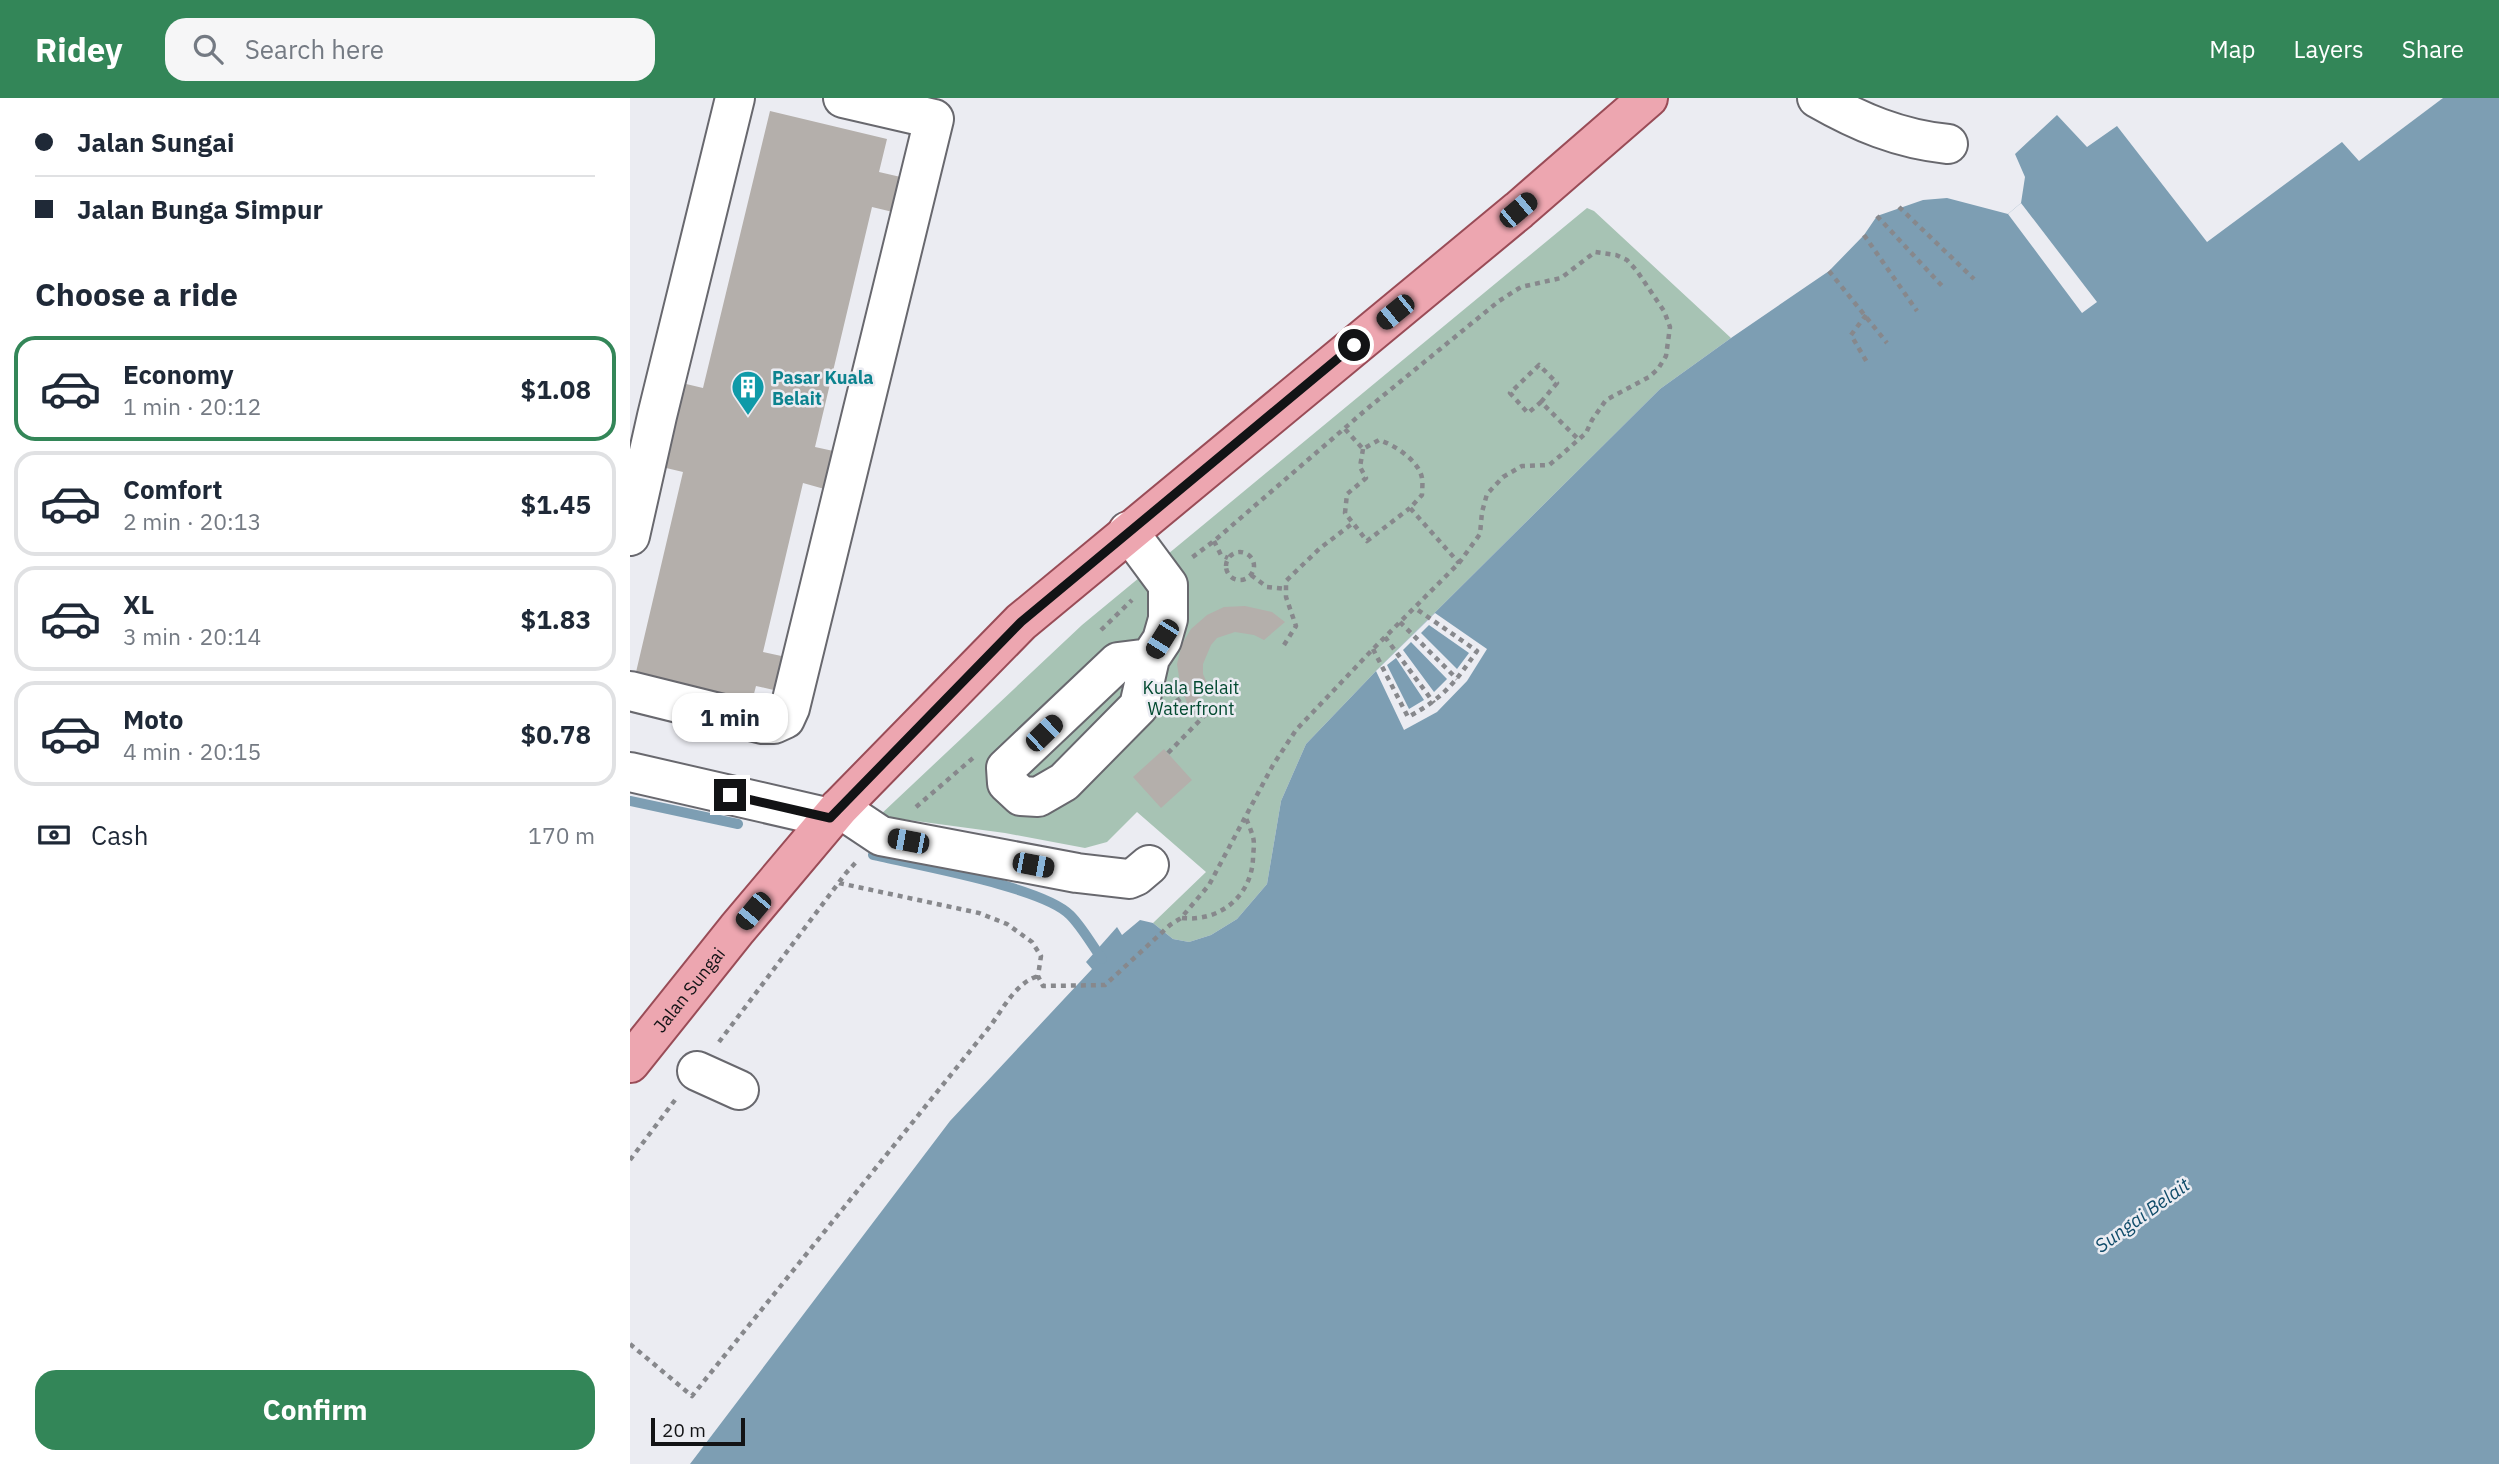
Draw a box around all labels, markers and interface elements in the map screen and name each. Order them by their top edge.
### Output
search box [165,18,655,81]
text: Ridey [35,28,123,71]
icon: search [189,30,227,68]
text: Search here [245,32,384,66]
text: Map [2209,33,2256,65]
text: Layers [2294,33,2364,65]
text: Share [2402,33,2464,65]
text: Jalan Sungai [77,125,234,159]
car [1496,188,1541,232]
text: Jalan Bunga Simpur [77,192,323,226]
text: Choose a ride [35,273,238,315]
car [1373,291,1418,333]
route start [1338,329,1370,361]
icon: car [39,357,102,420]
text: Economy [123,357,234,391]
place label: Pasar Kuala Belait [772,366,873,410]
building icon: Pasar Kuala Belait [729,368,767,417]
text: $1.08 [521,372,591,406]
text: 1 min · 20:12 [123,391,261,421]
icon: car [39,472,102,535]
text: Comfort [123,472,222,506]
text: $1.45 [521,487,591,521]
text: 2 min · 20:13 [123,506,261,536]
icon: car [39,587,102,650]
text: XL [123,587,154,621]
text: $1.83 [521,602,591,636]
car [1142,616,1183,662]
text: 3 min · 20:14 [123,621,261,651]
park label: Kuala Belait Waterfront [1143,676,1239,720]
callout: 1 min [672,694,788,742]
icon: car [39,702,102,765]
text: Moto [123,702,183,736]
text: 1 min [700,702,760,732]
car [1022,711,1067,755]
text: $0.78 [521,717,591,751]
text: 4 min · 20:15 [123,736,261,766]
route end [714,779,746,811]
icon: cash [35,816,73,854]
text: Cash [91,818,148,852]
text: 170 m [528,820,595,850]
car [886,827,931,855]
car [1011,851,1056,879]
car [732,888,775,934]
street label: Jalan Sungai [648,942,730,1037]
water label: Sungai Belait [2090,1172,2195,1257]
button: Confirm [35,1370,595,1450]
scale bar [651,1415,746,1447]
text: 20 m [662,1418,706,1442]

